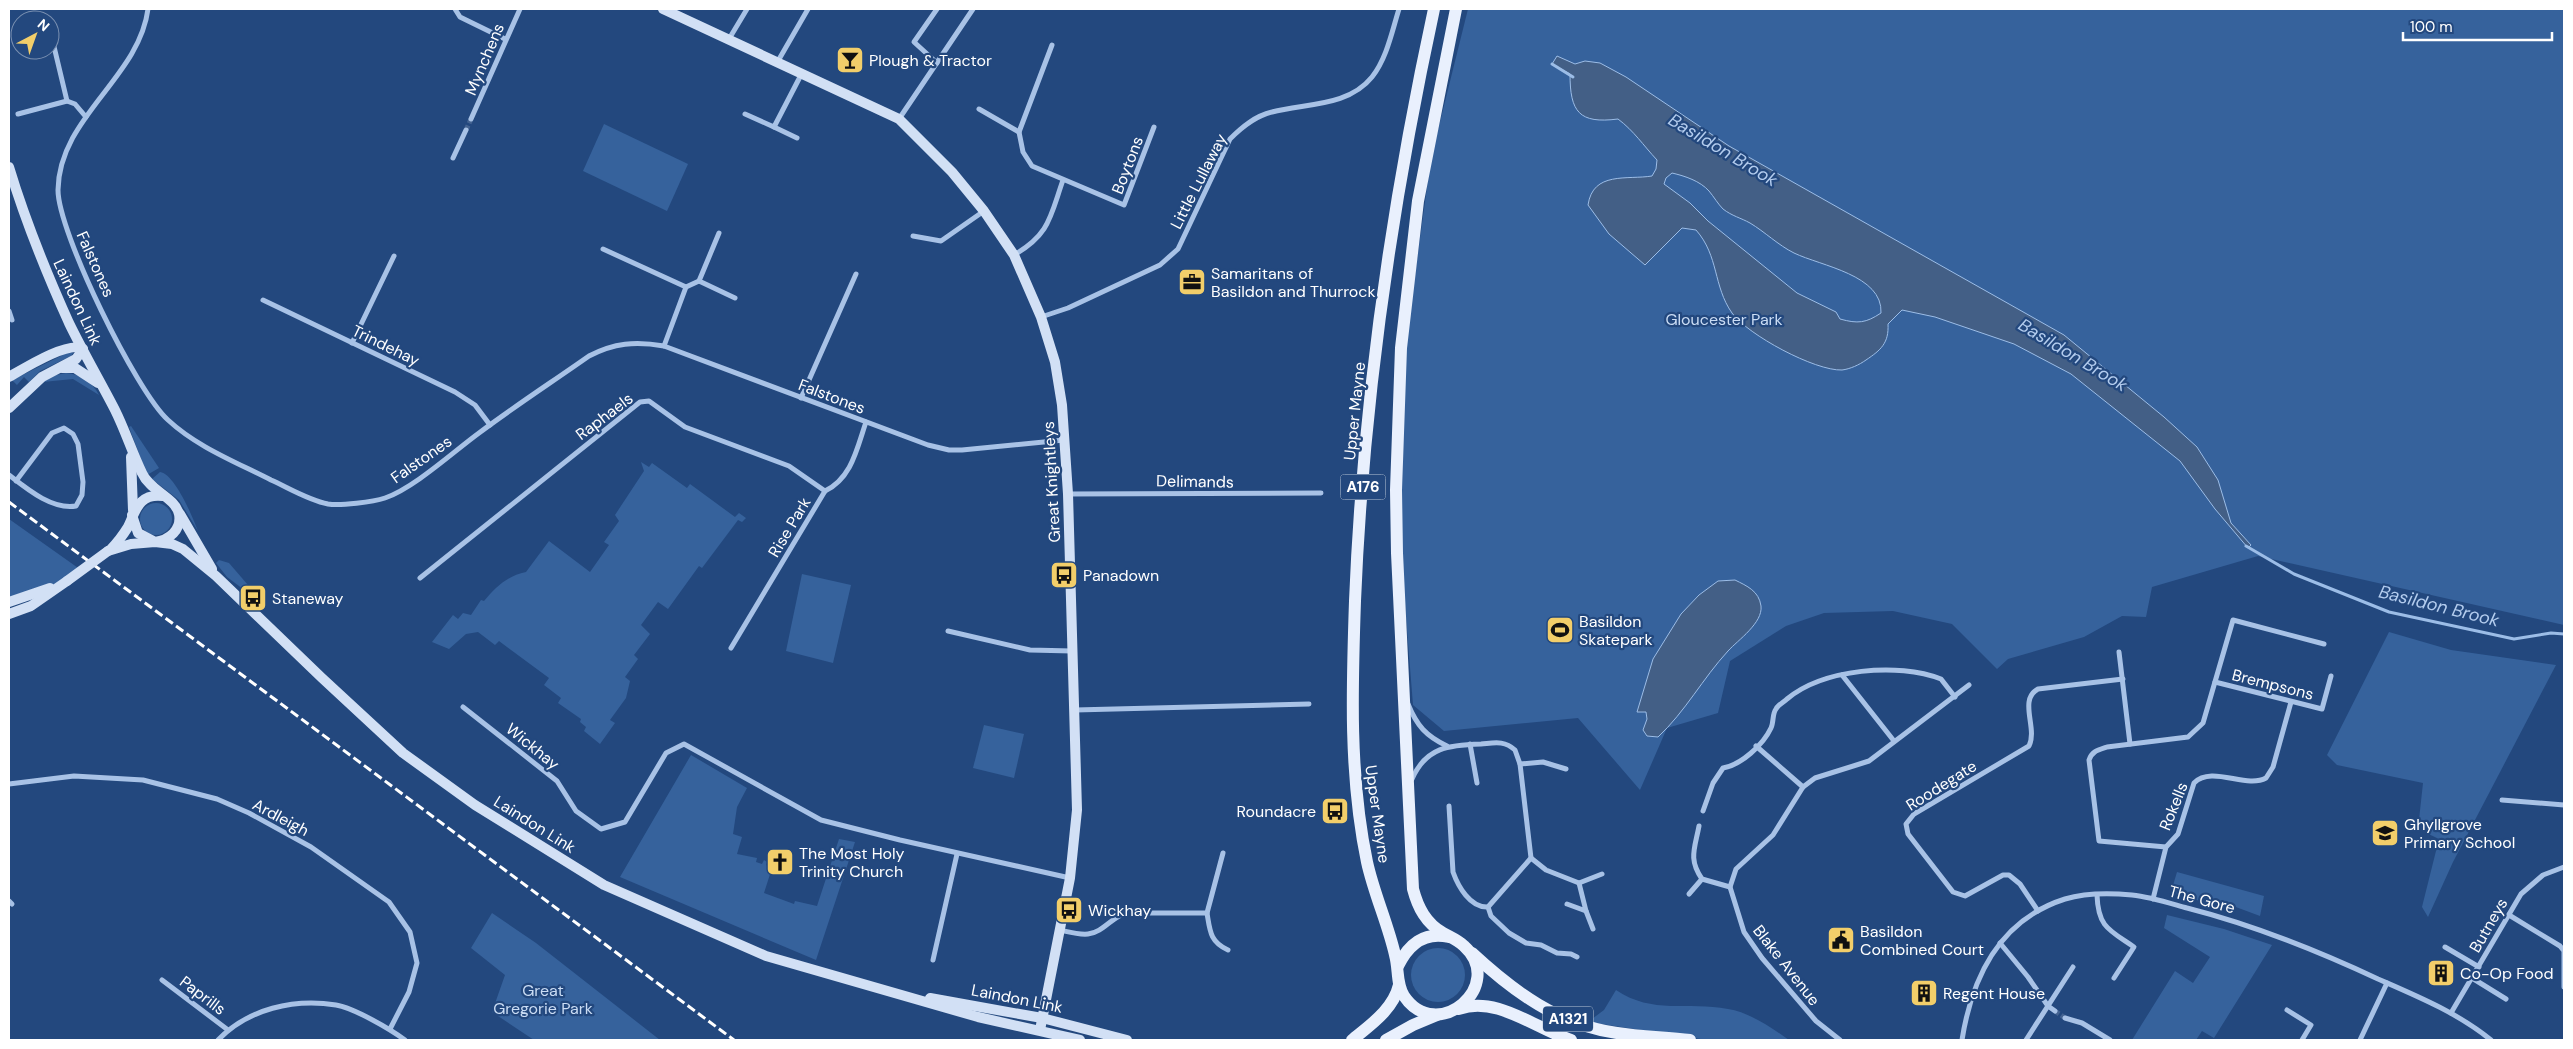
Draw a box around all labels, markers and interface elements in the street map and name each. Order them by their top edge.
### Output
north arrow [10,10,60,60]
scale bar [2403,10,2552,42]
text: N [34,15,53,35]
text: 100 m [2410,17,2453,37]
street label: Mynchens [460,20,509,98]
bar icon: Plough & Tractor [835,45,865,75]
place label: Plough & Tractor [869,50,992,71]
water label: Basildon Brook [1664,108,1783,192]
street label: Little Lullaway [1165,130,1232,232]
street label: Boytons [1107,133,1148,197]
street label: Falstones [72,228,119,300]
street label: Laindon Link [48,256,107,349]
place label: Samaritans of Basildon and Thurrock [1211,263,1376,302]
office icon: Samaritans of Basildon and Thurrock [1177,267,1207,297]
park label: Gloucester Park [1665,309,1783,330]
water label: Basildon Brook [2014,313,2133,397]
street label: Trindehay [349,320,423,371]
street label: Upper Mayne [1339,361,1370,461]
street label: Falstones [795,374,868,419]
street label: Raphaels [571,388,637,445]
street label: Great Knightleys [1038,421,1065,543]
street label: Falstones [387,431,456,488]
street label: Delimands [1156,470,1234,493]
road number: A176 [1340,474,1386,500]
street label: Rise Park [763,493,816,561]
bus stop icon: Panadown [1049,560,1079,590]
place label: Panadown [1083,565,1159,586]
water label: Basildon Brook [2376,579,2503,633]
bus stop icon: Staneway [238,583,268,613]
place label: Staneway [272,588,344,609]
place label: Basildon Skatepark [1579,611,1653,650]
sports icon: Basildon Skatepark [1545,615,1575,645]
street label: Brempsons [2230,664,2316,705]
street label: Wickhay [502,718,564,774]
street label: Roodegate [1902,755,1981,815]
street label: Upper Mayne [1360,764,1395,864]
street label: Rokells [2154,779,2193,833]
street label: Laindon Link [490,791,580,858]
street label: Ardleigh [249,794,313,841]
bus stop icon: Roundacre [1320,796,1350,826]
place label: Roundacre [1237,801,1316,822]
place label: Ghyllgrove Primary School [2404,814,2515,853]
school or university icon: Ghyllgrove Primary School [2370,818,2400,848]
place label: The Most Holy Trinity Church [799,843,905,882]
church icon: The Most Holy Trinity Church [765,847,795,877]
street label: The Gore [2166,881,2237,918]
street label: Butneys [2464,894,2512,956]
bus stop icon: Wickhay [1054,895,1084,925]
place label: Wickhay [1088,900,1151,921]
street label: Blake Avenue [1748,921,1825,1010]
place label: Basildon Combined Court [1860,921,1984,960]
public building icon: Basildon Combined Court [1826,925,1856,955]
building icon: Co-Op Food [2426,958,2456,988]
place label: Co-Op Food [2460,963,2554,984]
street label: Paprills [175,971,230,1020]
building icon: Regent House [1909,978,1939,1008]
street label: Laindon Link [969,979,1064,1018]
park label: Great Gregorie Park [493,980,593,1019]
place label: Regent House [1943,983,2045,1004]
road number: A1321 [1543,1006,1593,1032]

